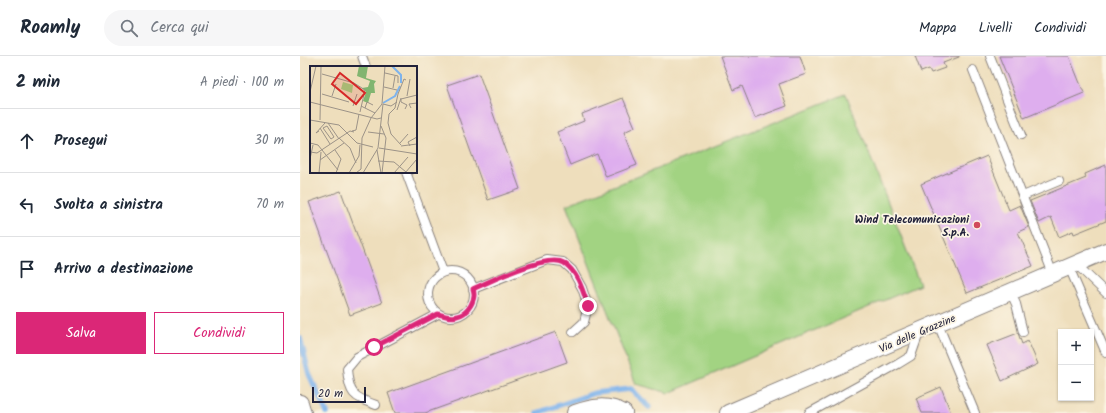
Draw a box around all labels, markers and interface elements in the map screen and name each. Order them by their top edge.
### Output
search box [104,10,384,46]
text: Roamly [20,13,80,43]
text: Cerca qui [150,16,209,40]
icon: search [118,17,140,39]
text: Mappa [919,17,957,39]
text: Livelli [979,17,1012,39]
text: Condividi [1034,17,1086,39]
inset map [310,66,417,173]
text: 2 min [16,69,60,96]
text: A piedi · 100 m [200,72,284,93]
text: Prosegui [54,129,107,153]
icon: ahead [16,130,38,152]
text: 30 m [255,130,284,151]
text: Svolta a sinistra [54,193,163,217]
icon: left [16,194,38,216]
text: 70 m [256,194,284,215]
place label: Wind Telecomunicazioni S.p.A. [855,211,970,242]
marker: Wind Telecomunicazioni S.p.A. [972,220,982,230]
text: Arrivo a destinazione [54,257,193,281]
icon: arrive [16,258,38,280]
route end [579,297,597,315]
street label: Via delle Grazzine [876,310,959,358]
button: Salva [16,312,146,354]
button: Condividi [154,312,284,354]
map controls [1058,329,1094,401]
button: + [1058,329,1094,365]
route start [365,338,383,356]
button: − [1058,365,1094,401]
scale bar [312,385,366,404]
text: 20 m [318,385,343,403]

